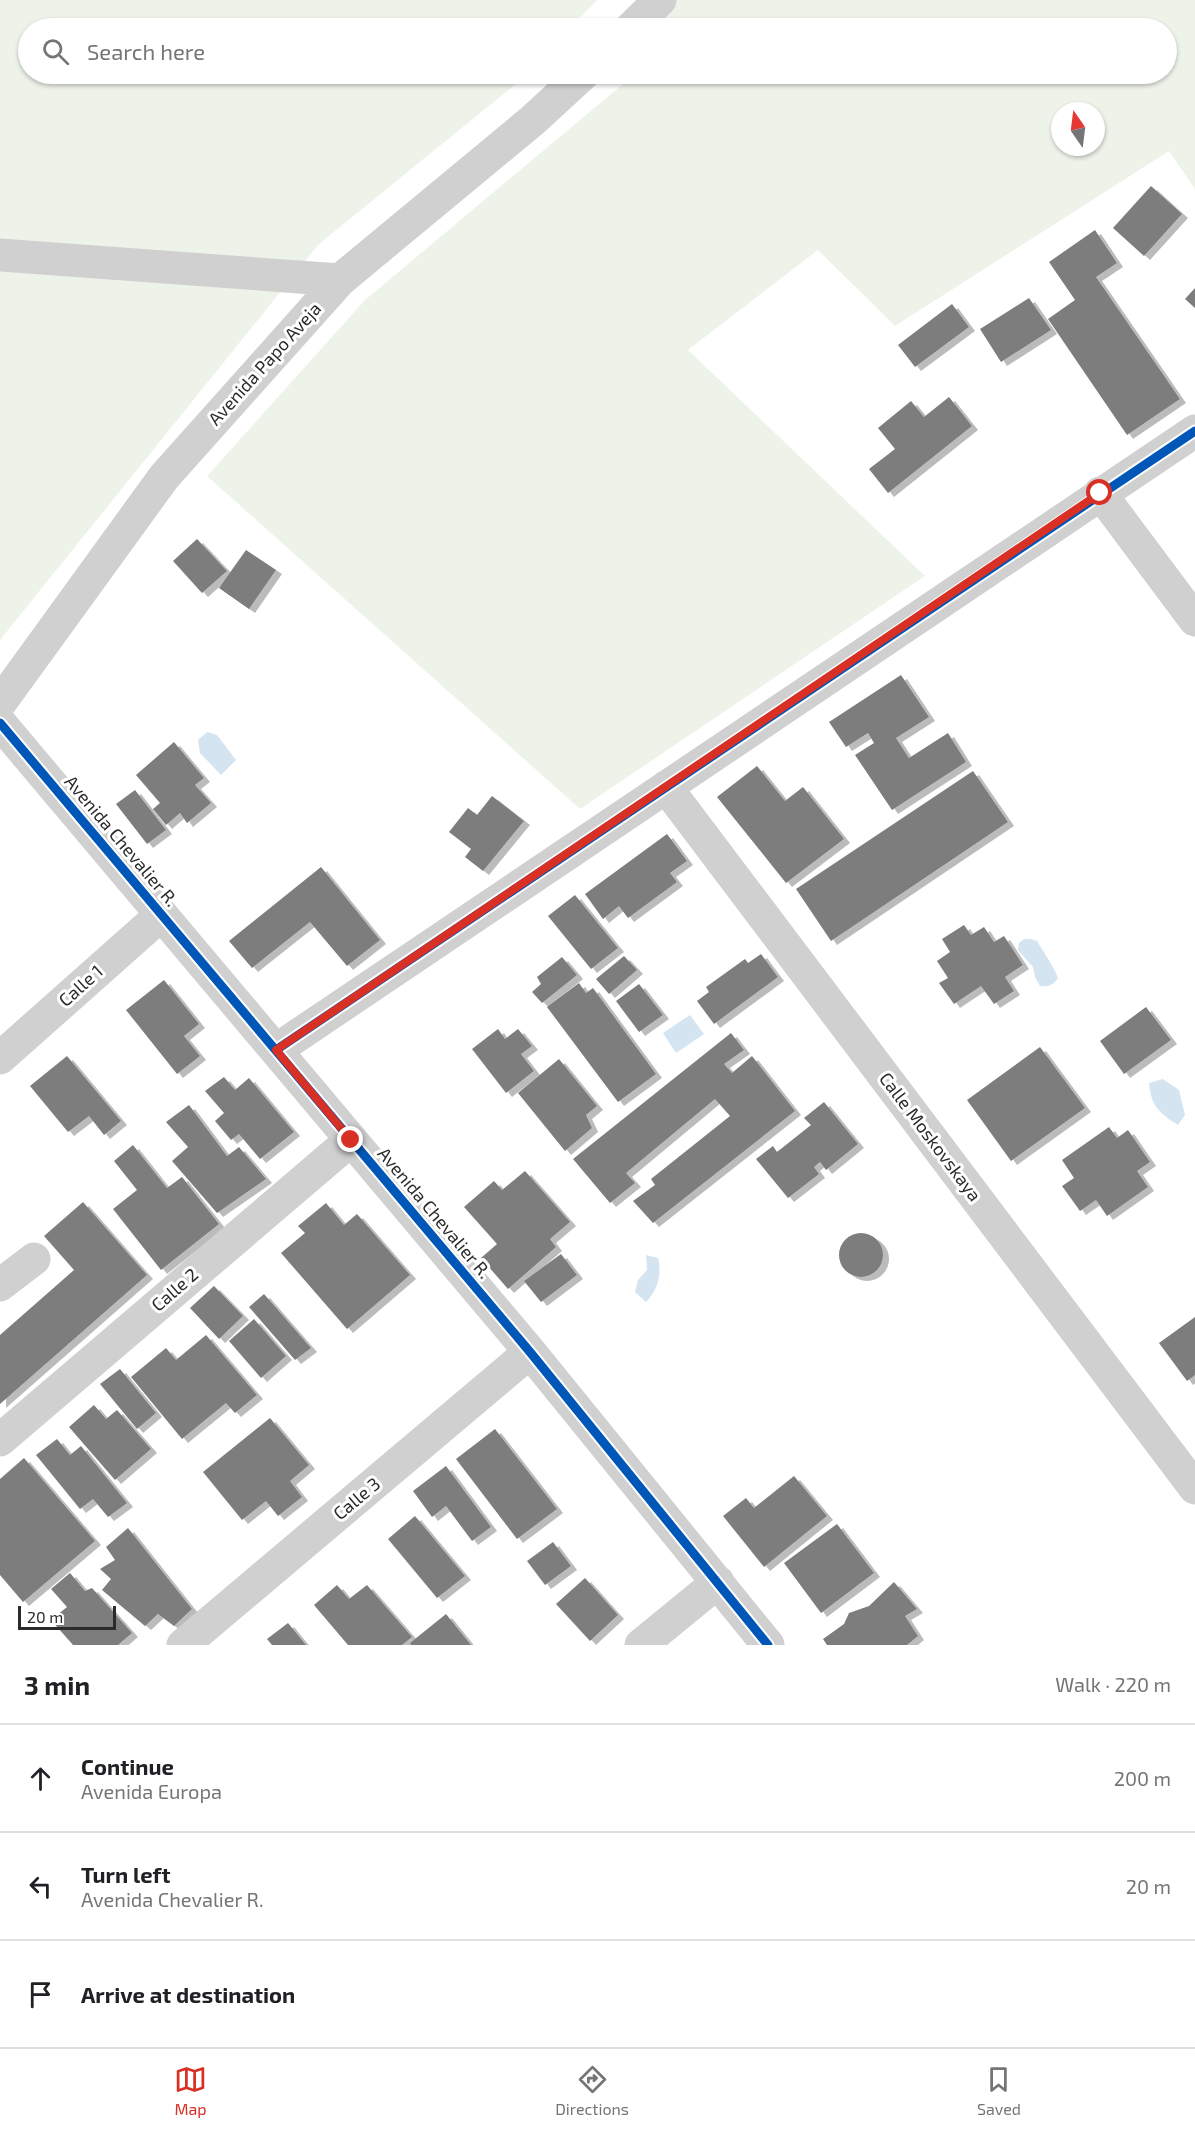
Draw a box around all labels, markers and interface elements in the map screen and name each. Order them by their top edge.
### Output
search box [18,18,1177,84]
icon: search [39,35,72,68]
text: Search here [87,38,205,64]
north arrow [1051,102,1105,156]
street label: Avenida Papo Aveja [203,297,325,429]
route start [1086,479,1112,505]
street label: Avenida Chevalier R. [61,770,183,910]
street label: Calle 1 [54,960,107,1011]
street label: Calle Moskovskaya [875,1068,986,1205]
route end [337,1126,363,1152]
street label: Avenida Chevalier R. [374,1142,496,1282]
street label: Calle 2 [147,1263,202,1315]
street label: Calle 3 [328,1472,384,1524]
scale bar [18,1603,116,1630]
text: 20 m [27,1607,63,1626]
text: 3 min [24,1669,90,1700]
text: Walk · 220 m [1055,1672,1171,1696]
text: Continue [81,1753,174,1779]
icon: ahead [24,1762,57,1795]
text: 200 m [1114,1766,1171,1790]
text: Avenida Europa [81,1779,222,1803]
text: Turn left [81,1861,170,1887]
icon: left [24,1870,57,1903]
text: 20 m [1126,1874,1171,1898]
text: Avenida Chevalier R. [81,1887,264,1911]
icon: arrive [24,1978,57,2011]
text: Arrive at destination [81,1981,295,2007]
tab: Map [174,2063,207,2118]
tab: Directions [555,2063,629,2118]
tab: Saved [977,2063,1021,2118]

